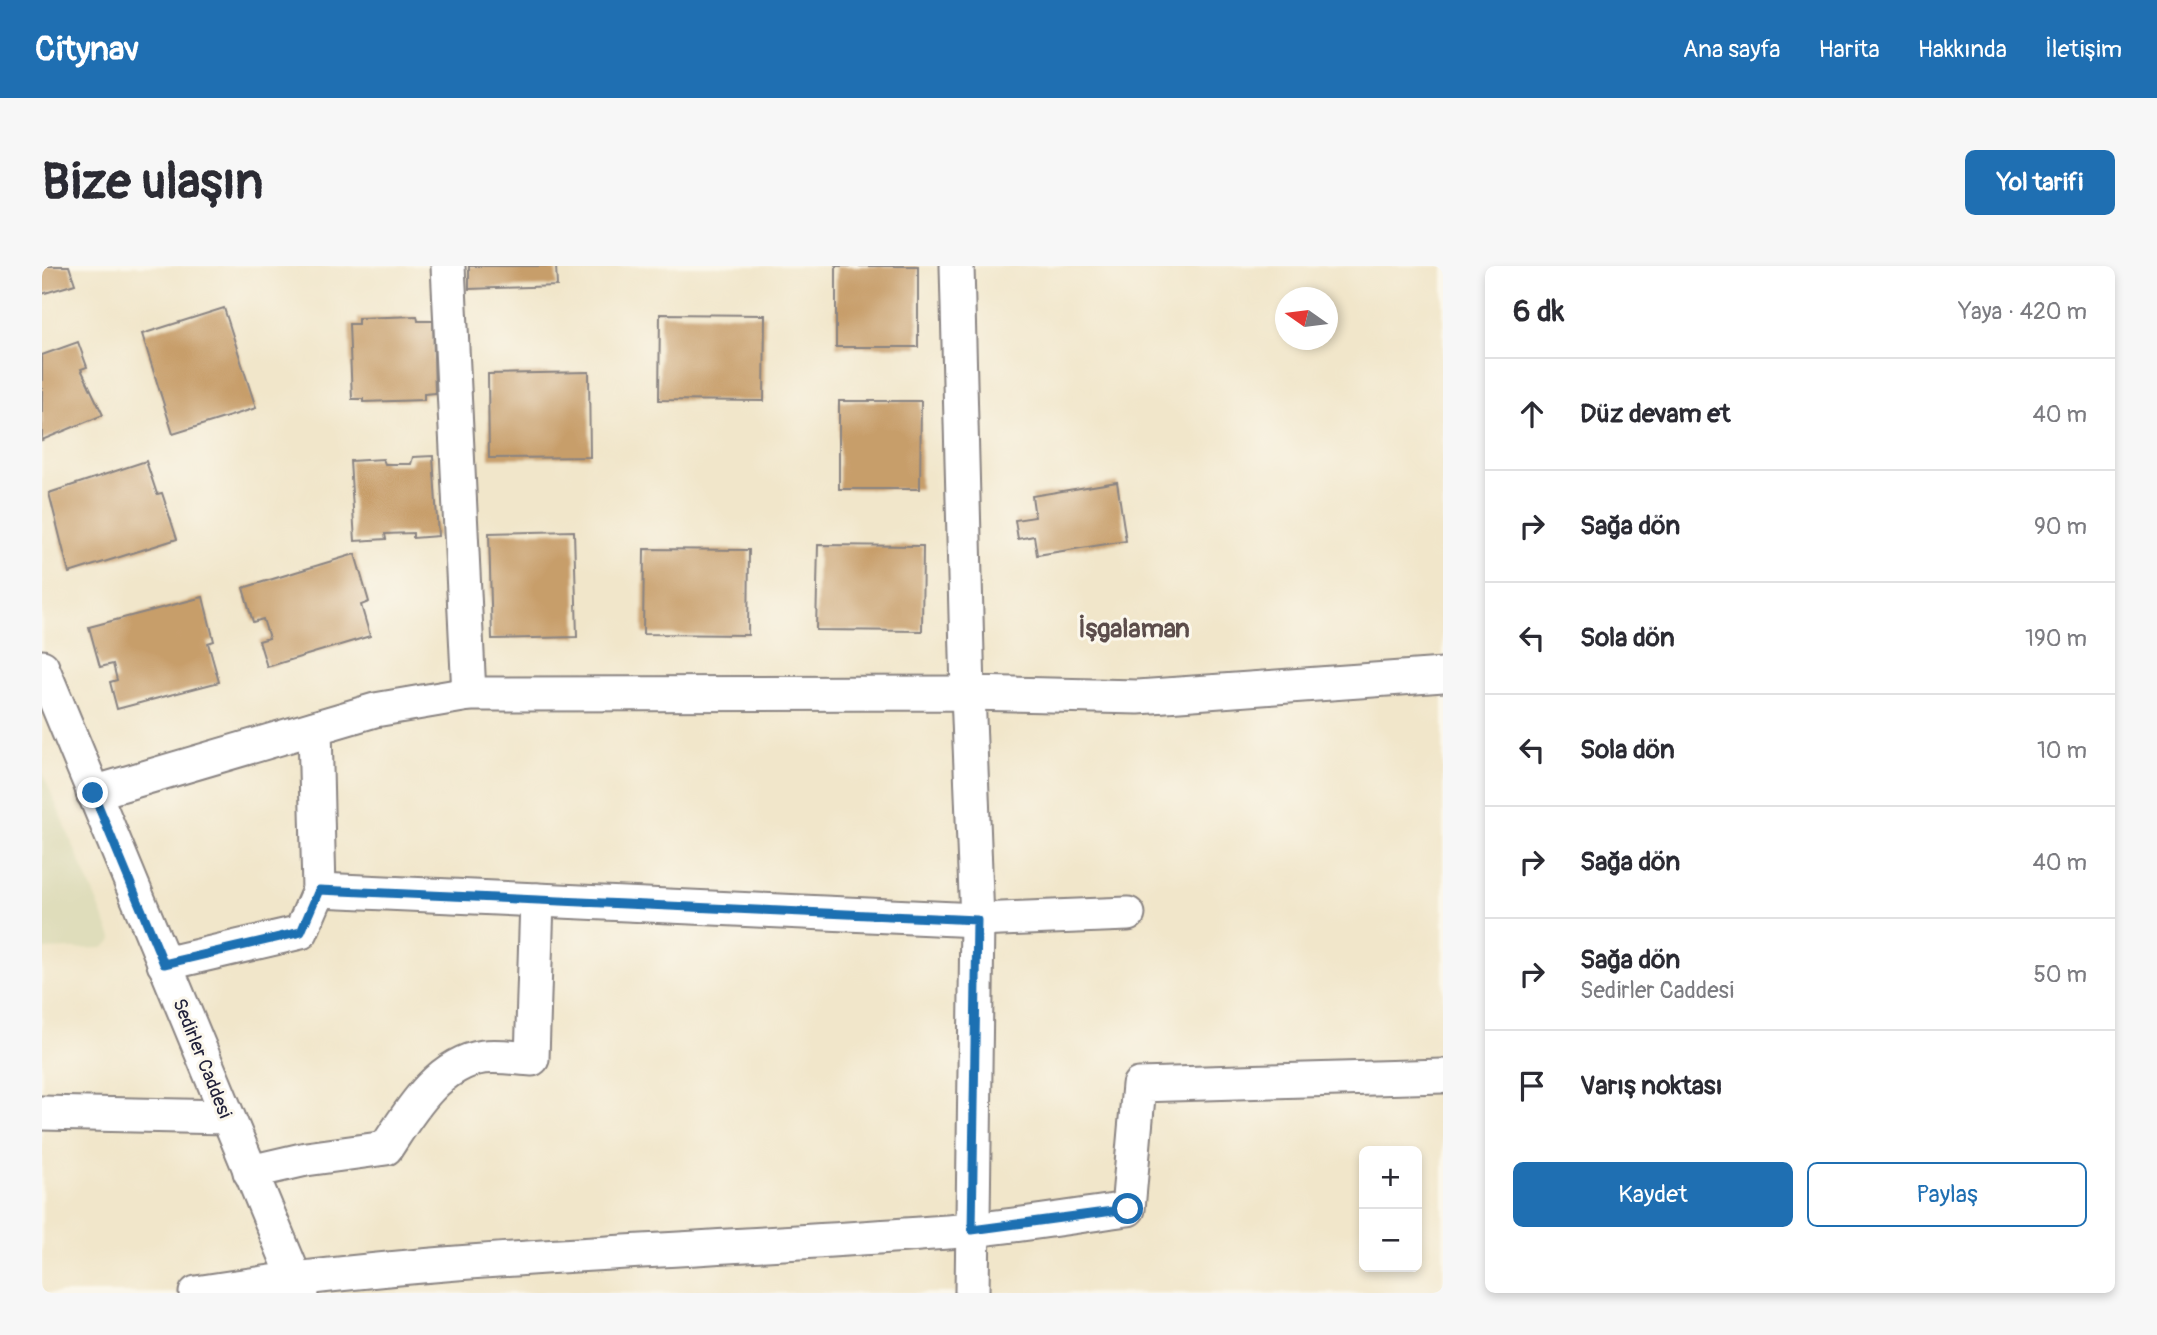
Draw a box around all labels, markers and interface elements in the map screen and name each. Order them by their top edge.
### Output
text: Citynav [35,29,139,70]
text: Ana sayfa [1683,35,1780,64]
text: Harita [1818,35,1880,64]
text: Hakkında [1918,35,2007,64]
text: İletişim [2045,35,2122,64]
button: Yol tarifi [1965,150,2115,215]
text: Bize ulaşın [42,152,263,213]
north arrow [1275,287,1338,350]
text: 6 dk [1513,293,1564,330]
text: Yaya · 420 m [1959,297,2087,326]
icon: ahead [1513,395,1551,433]
text: Düz devam et [1580,398,1731,430]
text: 40 m [2033,400,2087,429]
icon: right [1513,507,1551,545]
text: Sağa dön [1580,510,1680,542]
text: 90 m [2034,512,2087,541]
district label: İşgalaman [1078,613,1190,645]
icon: left [1513,619,1551,657]
text: Sola dön [1580,622,1675,654]
text: 190 m [2025,624,2087,653]
icon: left [1513,731,1551,769]
text: Sola dön [1580,734,1675,766]
text: 10 m [2037,736,2087,765]
route end [77,777,108,808]
icon: right [1513,843,1551,881]
text: Sağa dön [1580,846,1680,878]
text: 40 m [2033,848,2087,877]
text: Sağa dön [1580,944,1680,976]
icon: right [1513,955,1551,993]
text: 50 m [2033,960,2087,989]
text: Sedirler Caddesi [1580,976,1734,1005]
street label: Sedirler Caddesi [167,995,237,1122]
icon: arrive [1513,1067,1551,1105]
text: Varış noktası [1580,1070,1722,1102]
map controls [1359,1146,1422,1272]
button: + [1359,1146,1422,1209]
button: Kaydet [1513,1162,1793,1227]
button: Paylaş [1807,1162,2087,1227]
route start [1112,1193,1143,1224]
button: − [1359,1209,1422,1272]

